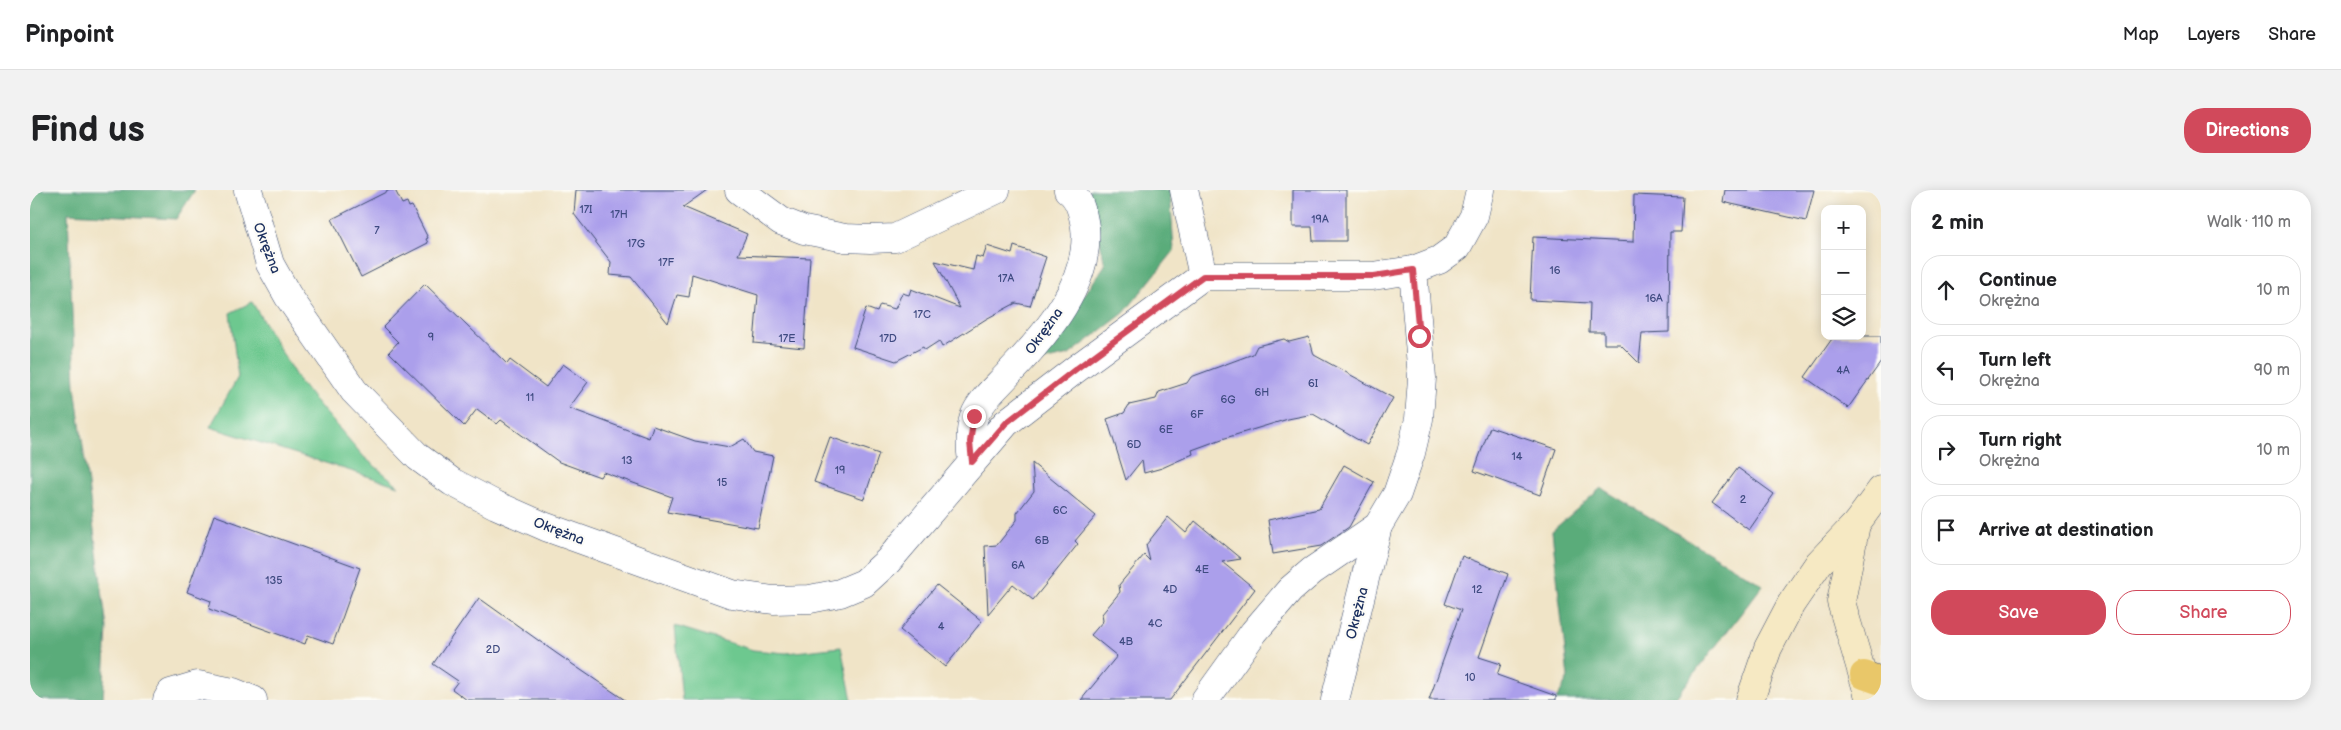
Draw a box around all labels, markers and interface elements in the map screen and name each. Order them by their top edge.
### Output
text: Pinpoint [25,20,114,49]
text: Map [2123,24,2159,45]
text: Layers [2187,24,2240,45]
text: Share [2268,24,2316,45]
button: Directions [2184,108,2311,153]
text: Find us [30,109,145,152]
house number: 17I [579,203,593,216]
map controls [1821,205,1866,340]
button: + [1821,205,1866,250]
house number: 17H [610,208,628,221]
text: 2 min [1931,210,1984,235]
house number: 19A [1311,213,1329,226]
text: Walk · 110 m [2207,213,2291,232]
street label: Okrężna [250,220,284,276]
house number: 7 [374,224,380,237]
house number: 17G [627,237,645,250]
button: − [1821,250,1866,295]
house number: 17F [658,256,675,269]
house number: 16 [1550,264,1561,277]
text: Continue [1979,269,2057,292]
house number: 17A [998,272,1014,285]
icon: ahead [1932,276,1960,304]
text: 10 m [2257,281,2290,300]
house number: 16A [1645,292,1663,305]
text: Okrężna [1979,292,2040,311]
button: layers [1821,295,1866,340]
street label: Okrężna [1022,304,1067,357]
house number: 17C [913,308,931,321]
route start [1408,325,1431,348]
house number: 9 [428,331,434,344]
house number: 17E [779,332,795,345]
house number: 17D [879,332,897,345]
text: Turn left [1979,349,2051,372]
icon: left [1932,356,1960,384]
text: 90 m [2254,361,2290,380]
house number: 4A [1836,364,1850,377]
text: Okrężna [1979,372,2040,391]
house number: 6I [1308,377,1319,390]
house number: 6H [1255,386,1269,399]
house number: 11 [526,391,534,404]
house number: 6G [1221,393,1235,406]
route end [963,405,986,428]
house number: 6F [1190,408,1204,421]
house number: 6E [1159,423,1173,436]
text: Turn right [1979,429,2062,452]
icon: right [1932,436,1960,464]
house number: 6D [1127,438,1141,451]
text: 10 m [2257,441,2290,460]
house number: 14 [1512,450,1523,463]
text: Okrężna [1979,452,2040,471]
house number: 13 [621,454,633,467]
house number: 19 [835,464,845,477]
house number: 15 [717,476,727,489]
house number: 2 [1740,493,1747,506]
house number: 6C [1053,504,1067,517]
street label: Okrężna [531,514,587,548]
icon: arrive [1932,516,1960,544]
text: Arrive at destination [1979,519,2154,542]
house number: 6B [1035,534,1050,547]
house number: 6A [1011,559,1025,572]
house number: 4E [1195,563,1209,576]
house number: 135 [265,574,283,587]
house number: 4D [1163,583,1177,596]
house number: 12 [1472,583,1483,596]
street label: Okrężna [1342,585,1372,641]
button: Save [1931,590,2106,635]
button: Share [2116,590,2291,635]
house number: 4C [1148,617,1162,630]
house number: 4 [938,620,945,633]
house number: 4B [1119,635,1134,648]
house number: 2D [486,643,500,656]
house number: 10 [1465,671,1476,684]

